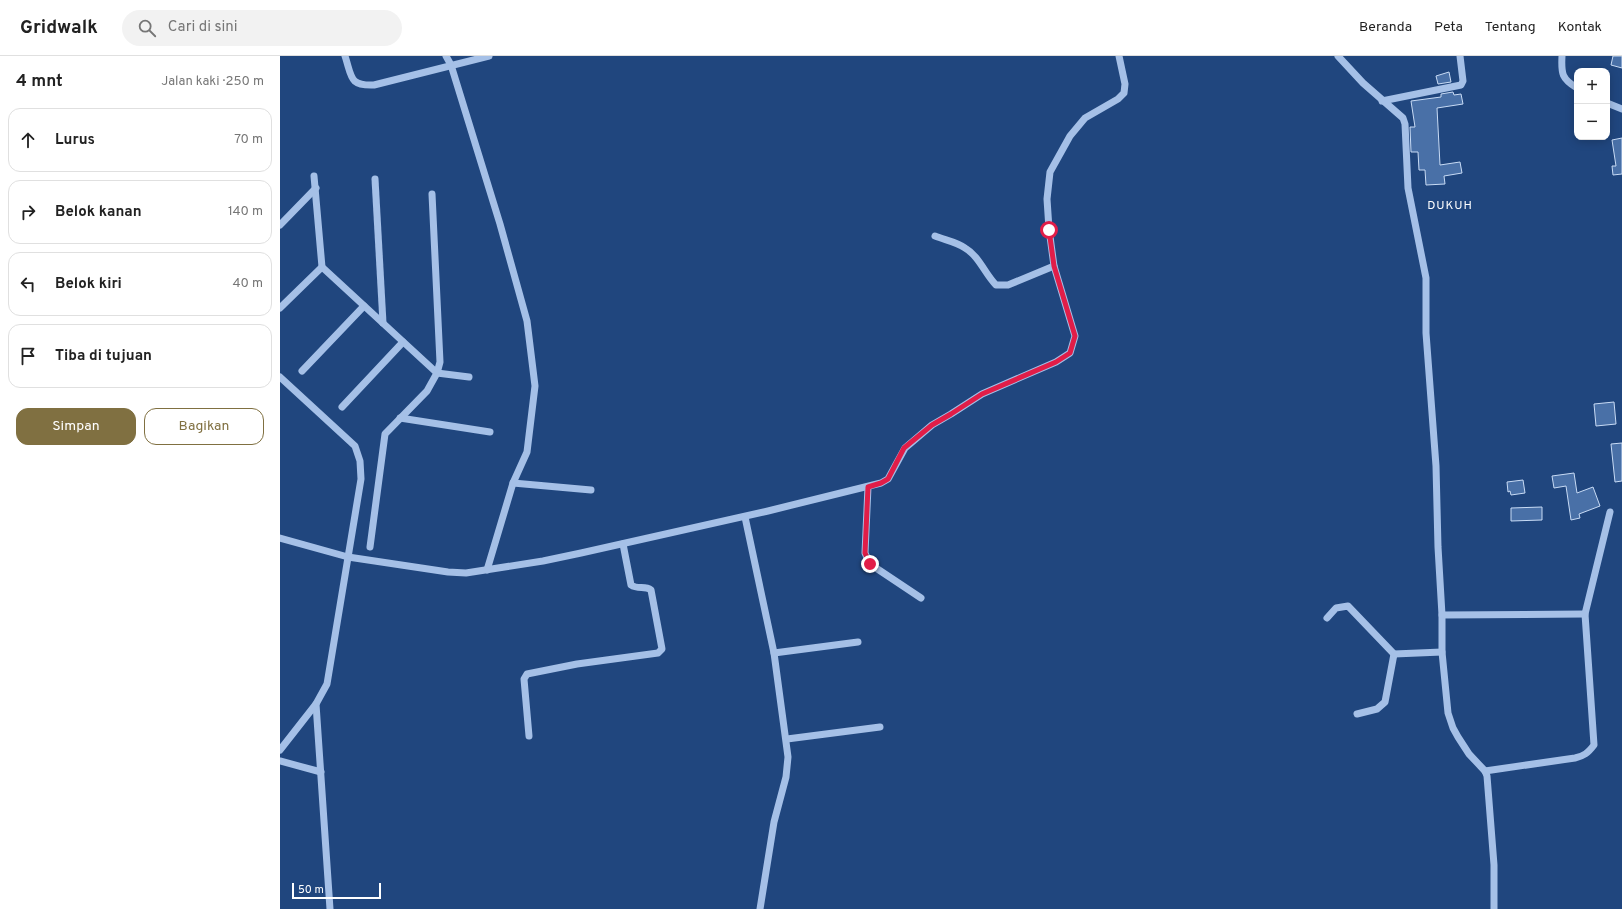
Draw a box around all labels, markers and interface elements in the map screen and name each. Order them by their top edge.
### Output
search box [122,10,402,46]
text: Gridwalk [20,16,98,40]
icon: search [136,17,158,39]
text: Cari di sini [168,18,238,37]
text: Beranda [1359,19,1412,36]
text: Peta [1434,19,1463,36]
text: Tentang [1485,19,1536,36]
text: Kontak [1558,19,1602,36]
map controls [1574,68,1610,140]
button: + [1574,68,1610,104]
text: 4 mnt [16,71,63,93]
text: Jalan kaki · 250 m [161,74,264,90]
button: − [1574,104,1610,140]
icon: ahead [17,129,39,151]
text: Lurus [55,131,95,150]
text: 70 m [234,132,263,148]
district label: DUKUH [1427,198,1473,214]
icon: right [17,201,39,223]
text: Belok kanan [55,203,142,222]
text: 140 m [228,204,263,220]
route start [1040,221,1058,239]
icon: left [17,273,39,295]
text: Belok kiri [55,275,122,294]
text: 40 m [233,276,263,292]
icon: arrive [17,345,39,367]
text: Tiba di tujuan [55,347,152,366]
button: Simpan [16,408,136,445]
button: Bagikan [144,408,264,445]
route end [861,555,879,573]
scale bar [292,881,381,900]
text: 50 m [298,883,324,897]

